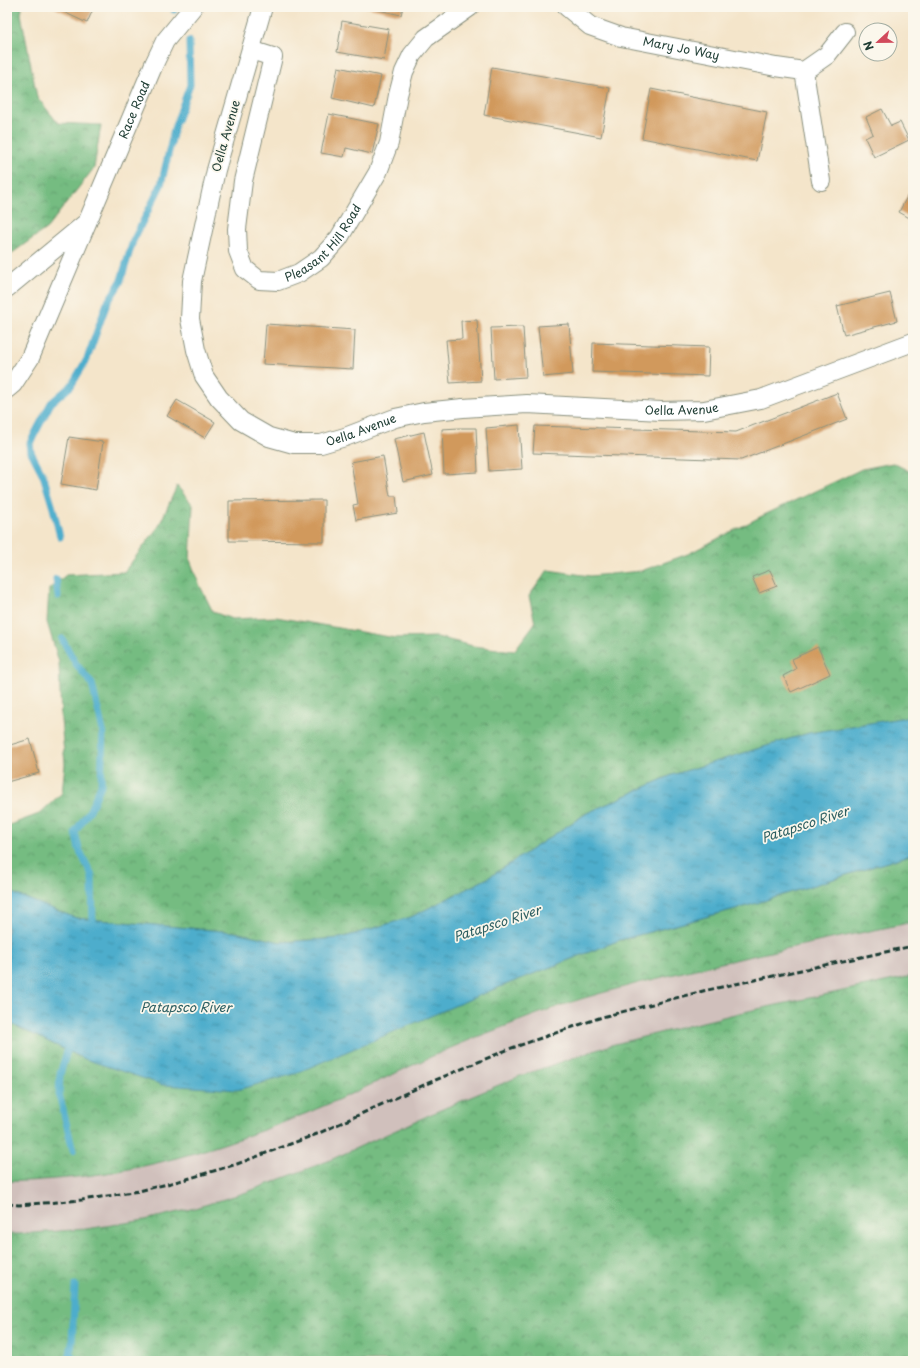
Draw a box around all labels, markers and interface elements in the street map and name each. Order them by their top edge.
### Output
north arrow [858,22,898,62]
street label: Mary Jo Way [642,31,721,64]
text: N [859,38,878,53]
street label: Race Road [113,78,154,141]
street label: Oella Avenue [206,97,244,174]
street label: Pleasant Hill Road [282,200,365,286]
street label: Oella Avenue [644,397,720,419]
street label: Oella Avenue [323,408,399,450]
water label: Patapsco River [759,800,853,847]
water label: Patapsco River [451,899,545,946]
water label: Patapsco River [141,997,233,1016]

